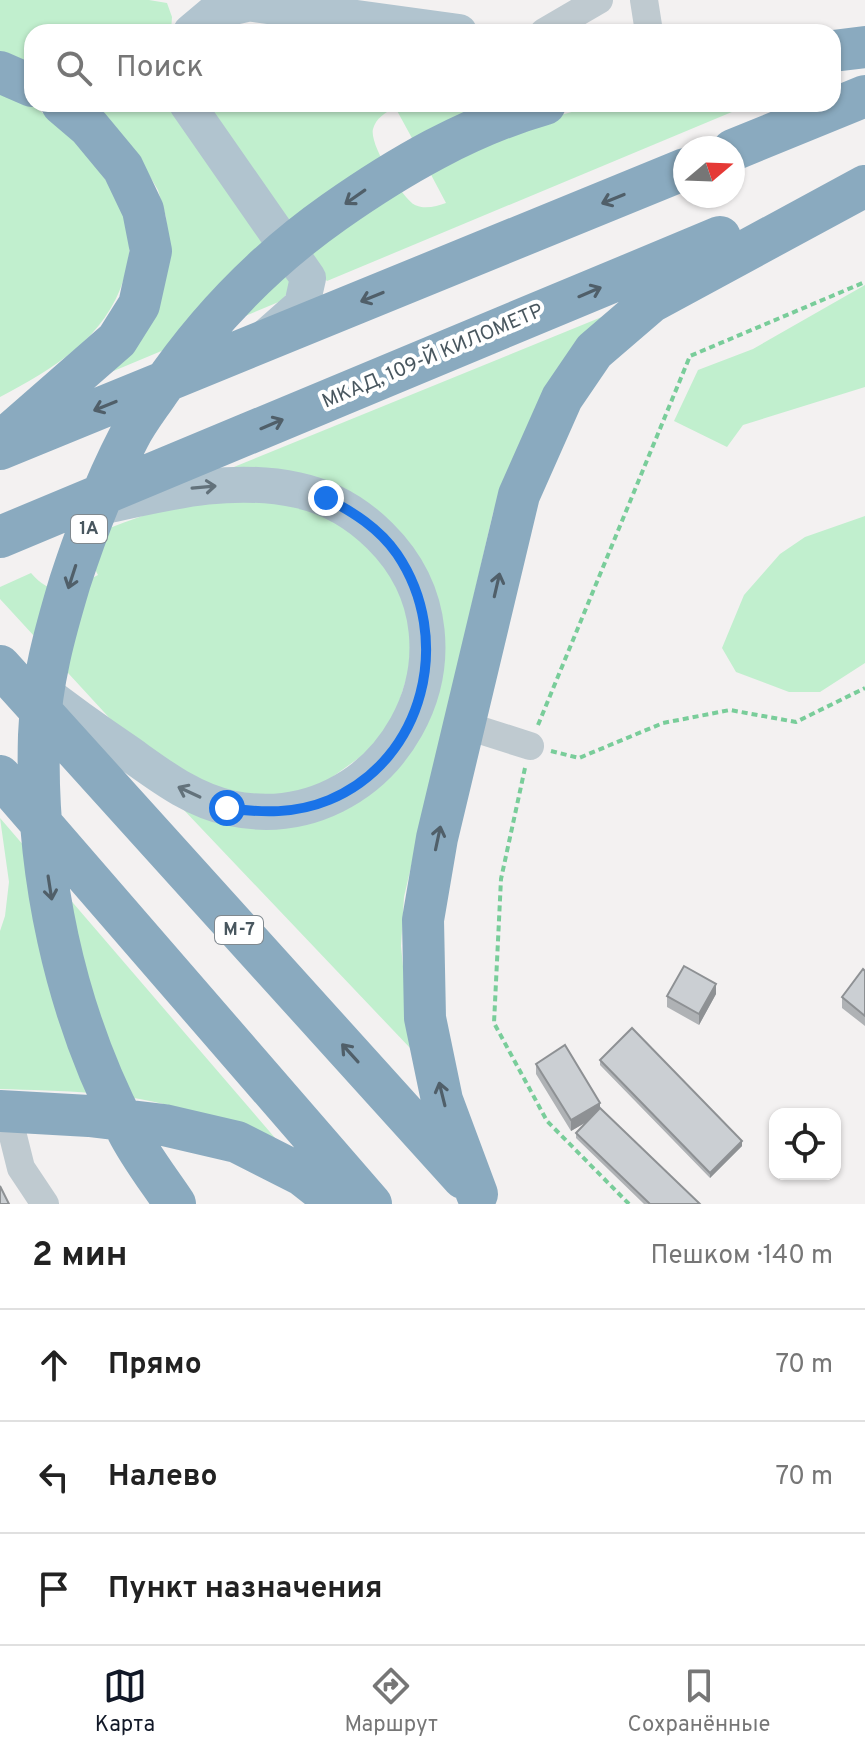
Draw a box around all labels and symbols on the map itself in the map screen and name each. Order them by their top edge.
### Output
north arrow [673,136,745,208]
one-way arrow [345,189,367,205]
one-way arrow [601,193,626,207]
one-way arrow [577,283,601,298]
one-way arrow [360,291,385,306]
street label: МКАД, 109-Й КИЛОМЕТР [318,297,547,415]
one-way arrow [93,400,118,414]
one-way arrow [259,416,284,430]
one-way arrow [190,479,216,494]
route end [308,480,344,516]
road number: 1A [71,515,107,543]
one-way arrow [64,563,79,589]
one-way arrow [491,572,506,598]
one-way arrow [178,784,202,799]
route start [209,790,245,826]
one-way arrow [431,825,446,851]
one-way arrow [43,875,58,900]
road number: М-7 [215,916,263,944]
one-way arrow [341,1044,359,1064]
one-way arrow [433,1082,448,1108]

